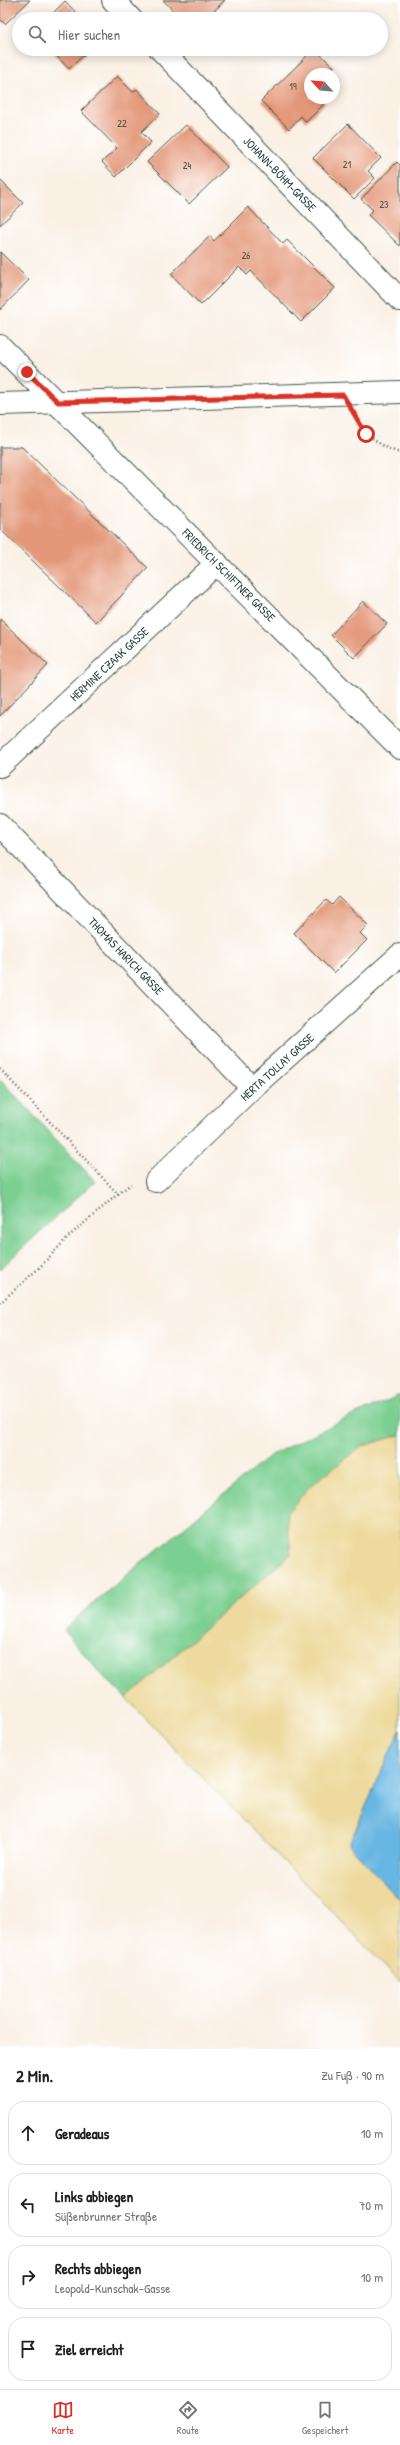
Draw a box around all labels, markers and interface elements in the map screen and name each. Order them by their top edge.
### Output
search box [12,12,388,56]
icon: search [26,23,48,45]
text: Hier suchen [58,24,120,45]
north arrow [304,68,340,104]
house number: 19 [289,80,297,93]
house number: 22 [117,117,127,130]
street label: JOHANN-BÖHM-GASSE [240,133,321,216]
house number: 21 [343,158,352,171]
house number: 24 [183,159,191,172]
house number: 23 [379,198,389,211]
house number: 26 [242,249,250,262]
route end [18,363,36,381]
route start [357,425,375,443]
street label: FRIEDRICH SCHIFTNER GASSE [178,524,280,626]
street label: HERMINE CZAAK GASSE [66,622,153,705]
street label: THOMAS HARICH GASSE [85,913,168,999]
street label: HERTA TOLLAY GASSE [237,1029,318,1105]
text: 2 Min. [16,2064,53,2087]
text: Zu Fuß · 90 m [321,2066,384,2084]
icon: ahead [17,2122,39,2144]
text: Geradeaus [55,2123,109,2144]
text: 10 m [361,2124,383,2142]
text: Links abbiegen [55,2186,133,2207]
icon: left [17,2194,39,2216]
text: 70 m [359,2196,383,2214]
text: Süßenbrunner Straße [55,2207,157,2225]
text: Rechts abbiegen [55,2258,141,2279]
icon: right [17,2266,39,2288]
text: 10 m [361,2268,383,2286]
text: Leopold-Kunschak-Gasse [55,2279,170,2297]
icon: arrive [17,2338,39,2360]
text: Ziel erreicht [55,2339,124,2360]
tab: Karte [51,2399,74,2437]
tab: Route [177,2399,199,2437]
tab: Gespeichert [302,2399,349,2437]

